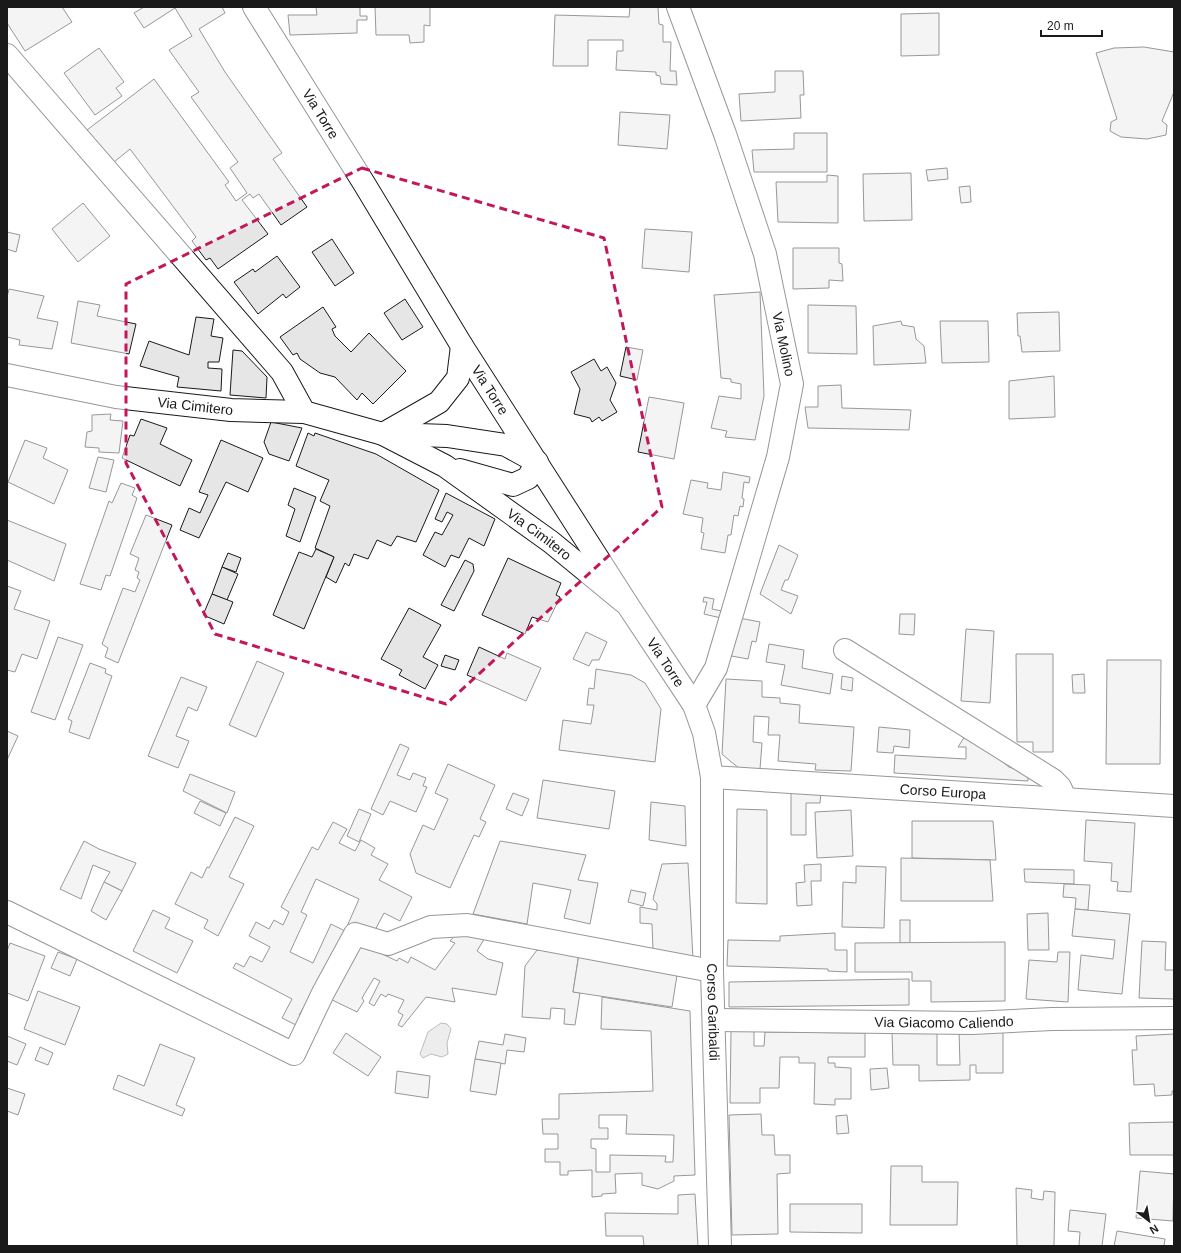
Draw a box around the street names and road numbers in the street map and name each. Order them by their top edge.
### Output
street label: Via Torre [299,86,342,142]
street label: Via Molino [769,311,798,378]
street label: Via Torre [468,362,512,418]
street label: Via Cimitero [157,394,234,418]
street label: Via Cimitero [504,505,575,563]
street label: Via Torre [644,635,688,690]
street label: Corso Europa [899,781,987,802]
street label: Corso Garibaldi [704,963,723,1061]
street label: Via Giacomo Caliendo [874,1013,1014,1031]

